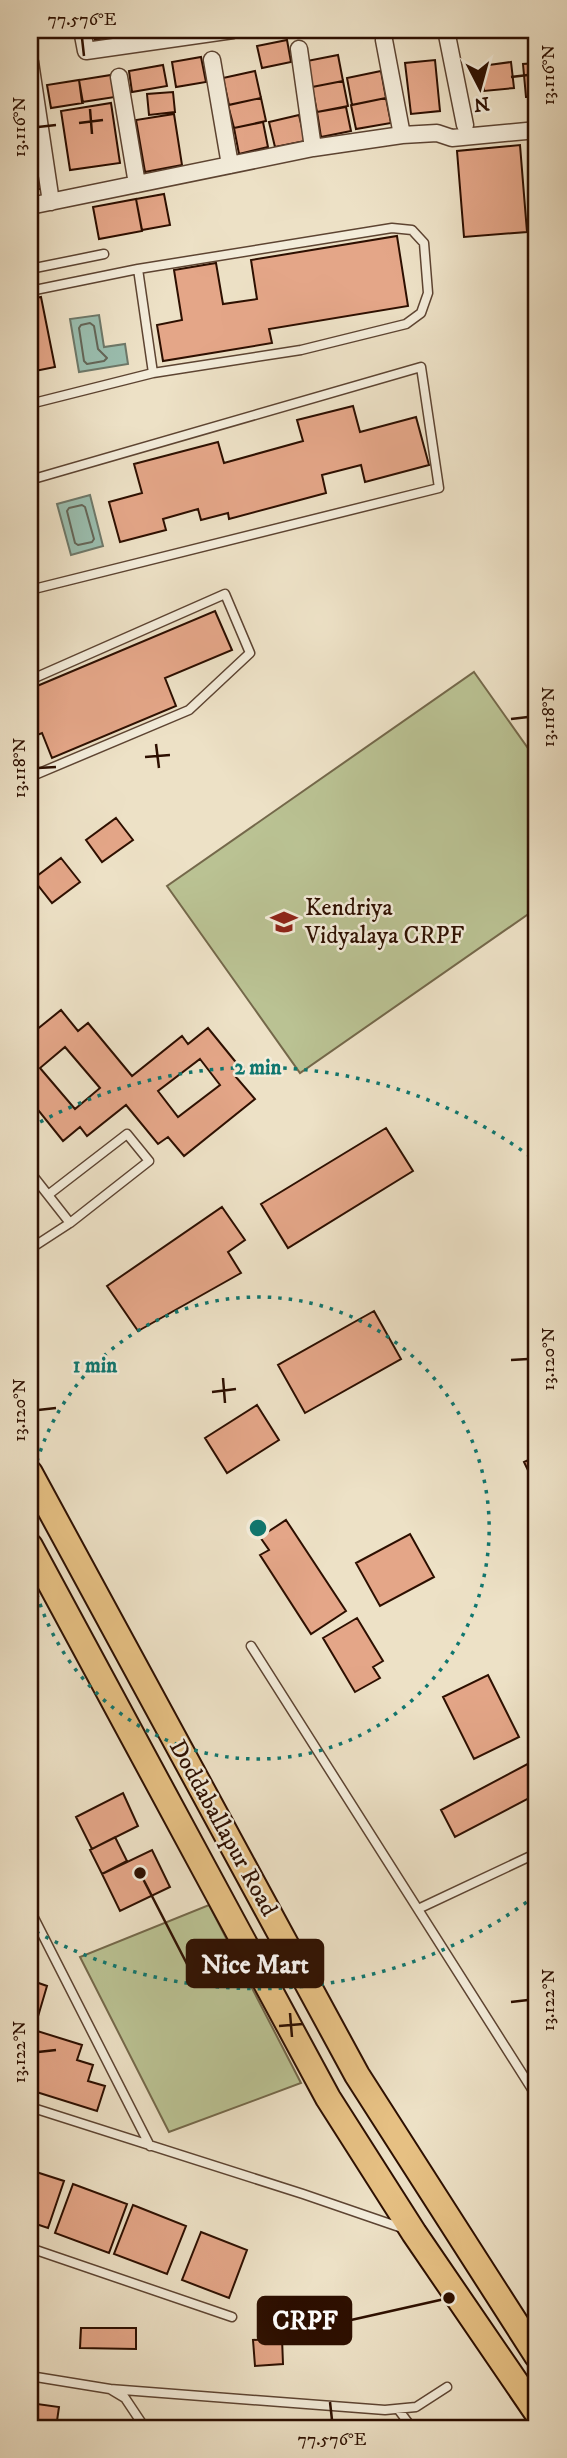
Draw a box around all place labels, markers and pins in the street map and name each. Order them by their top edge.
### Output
place label: Kendriya Vidyalaya CRPF [304,893,464,951]
school or university icon: Kendriya Vidyalaya CRPF [269,907,299,937]
centre of rings [246,1516,270,1540]
callout: Nice Mart [187,1940,323,1987]
callout: CRPF [258,2297,351,2344]

